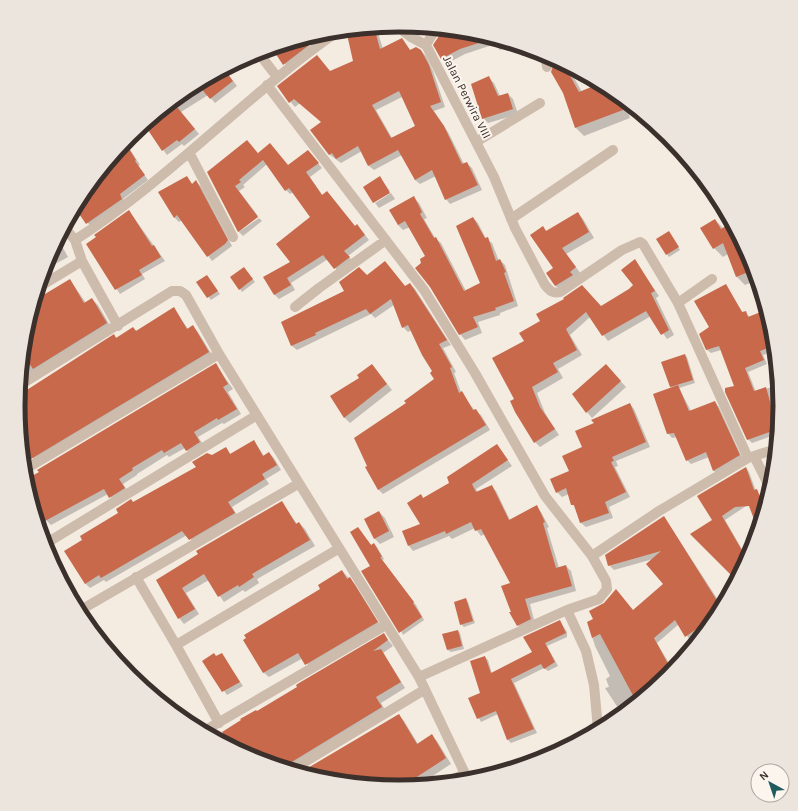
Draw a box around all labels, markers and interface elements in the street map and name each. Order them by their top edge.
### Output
street label: Jalan Perwira VIII [440,53,494,141]
north arrow [750,763,790,803]
text: N [757,768,771,783]

